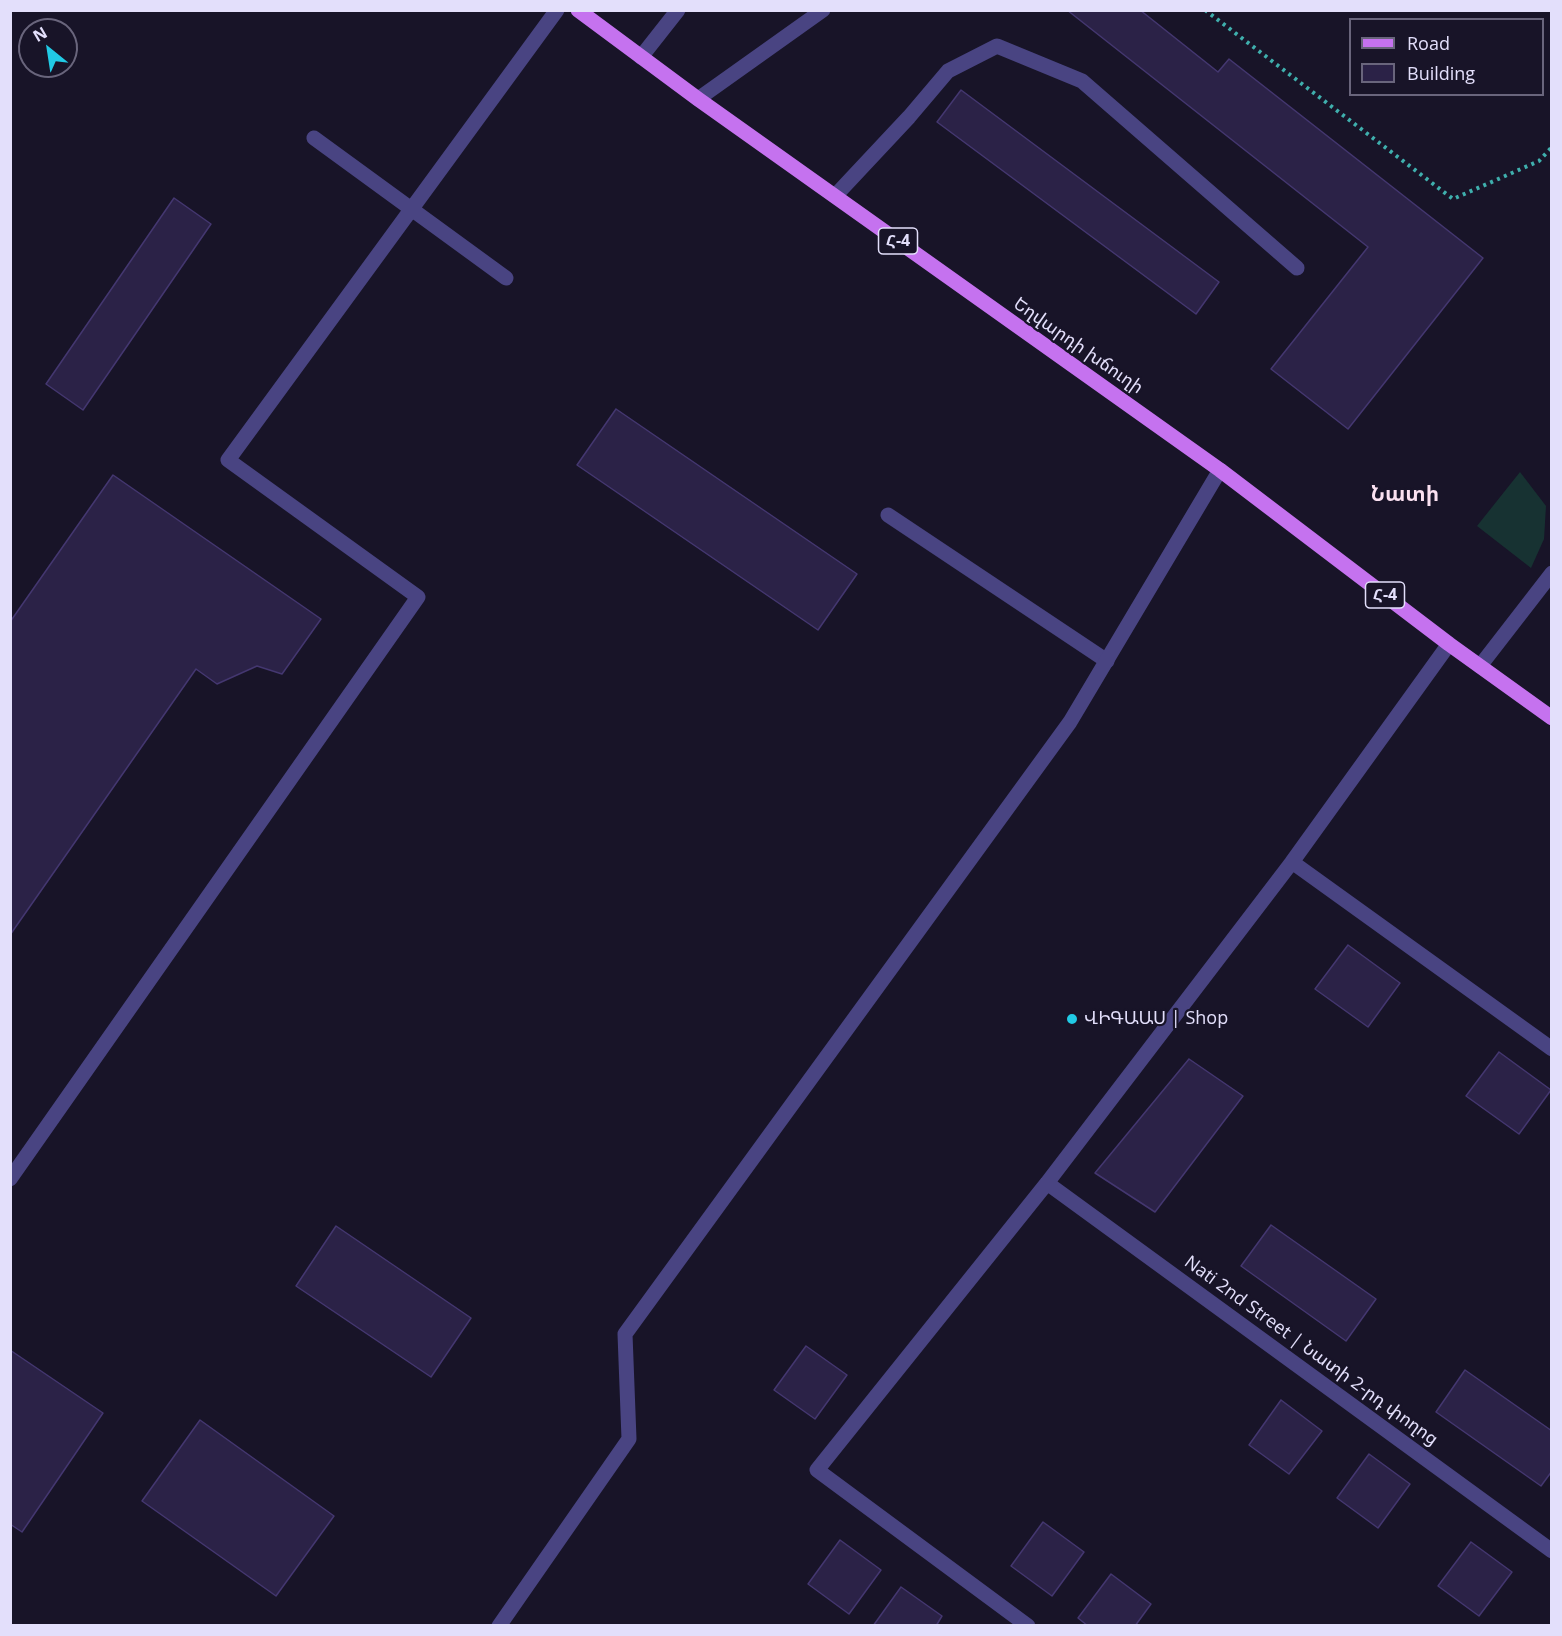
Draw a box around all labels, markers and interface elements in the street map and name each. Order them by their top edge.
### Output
north arrow [18,18,78,78]
legend [1349,18,1544,96]
text: N [29,21,51,47]
text: Road [1407,31,1450,55]
text: Building [1407,61,1475,85]
road number: Հ-4 [878,228,918,254]
street label: Եղվարդի խճուղի [1009,293,1147,399]
district label: Նատի [1371,482,1439,508]
road number: Հ-4 [1366,582,1404,608]
place label: ՎԻԳԱԱՍ | Shop [1084,1008,1228,1030]
marker: ՎԻԳԱԱՍ | Shop [1065,1012,1079,1026]
street label: Nati 2nd Street | Նատի 2-րդ փողոց [1180,1252,1442,1450]

